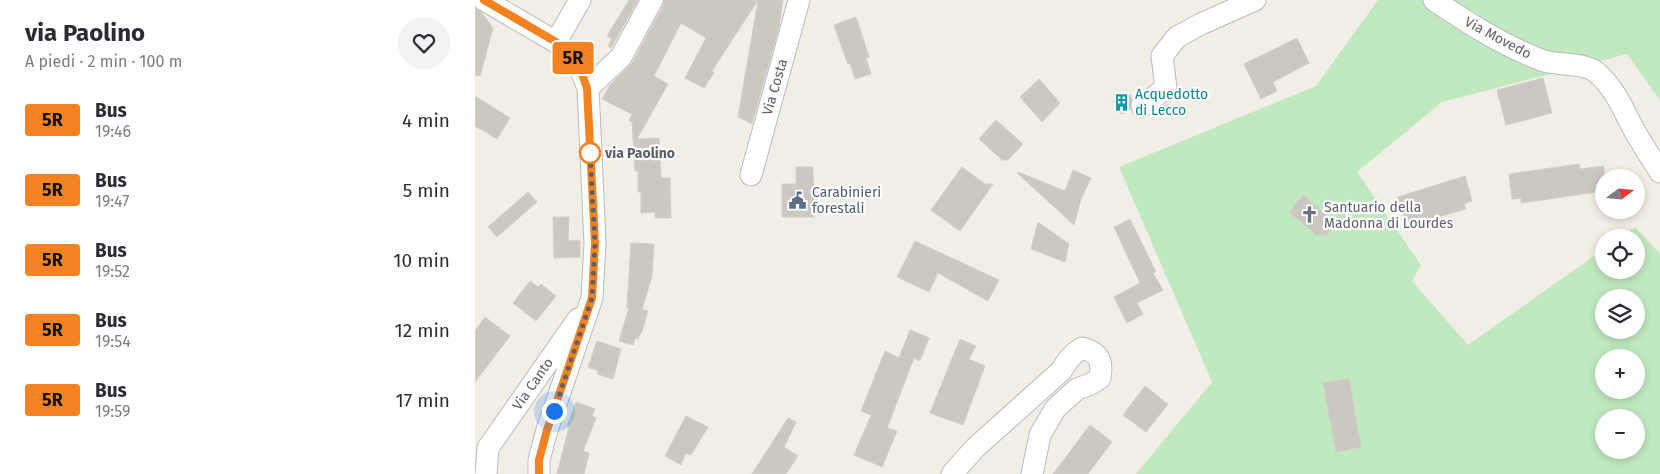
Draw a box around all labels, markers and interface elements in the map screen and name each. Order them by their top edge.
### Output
street label: Via Movedo [1462,13,1534,63]
button: heart [398,17,450,69]
text: via Paolino [25,19,145,47]
line badge: 5R [551,42,595,74]
text: 5R [563,47,583,69]
text: A piedi · 2 min · 100 m [25,52,182,71]
street label: Via Costa [759,57,791,117]
place label: Acquedotto di Lecco [1135,86,1208,119]
building icon: Acquedotto di Lecco [1111,92,1131,112]
text: Bus [95,99,127,122]
text: 5R [42,109,63,131]
text: 4 min [402,109,450,132]
text: 19:46 [95,122,131,141]
marker: via Paolino [579,142,601,164]
place label: via Paolino [604,145,675,162]
text: Bus [95,169,127,192]
north arrow [1595,169,1645,219]
map controls [1595,169,1645,459]
text: 5R [42,179,63,201]
text: 5 min [403,179,450,202]
place label: Carabinieri forestali [812,184,881,217]
public building icon: Carabinieri forestali [788,190,808,210]
text: 19:47 [95,192,129,211]
place label: Santuario della Madonna di Lourdes [1324,199,1454,232]
church icon: Santuario della Madonna di Lourdes [1300,205,1320,225]
button: locate [1595,229,1645,279]
text: Bus [95,239,127,262]
text: 5R [42,249,63,271]
text: 10 min [393,249,450,272]
text: 19:52 [95,262,130,281]
button: layers [1595,289,1645,339]
text: Bus [95,309,127,332]
text: 5R [42,319,63,341]
text: 12 min [395,319,450,342]
text: 19:54 [95,332,131,351]
button: + [1595,349,1645,399]
street label: Via Canto [509,355,557,413]
text: Bus [95,379,127,402]
text: 5R [42,389,63,411]
text: 17 min [396,389,450,412]
your location [542,399,567,424]
text: 19:59 [95,402,130,421]
button: − [1595,409,1645,459]

